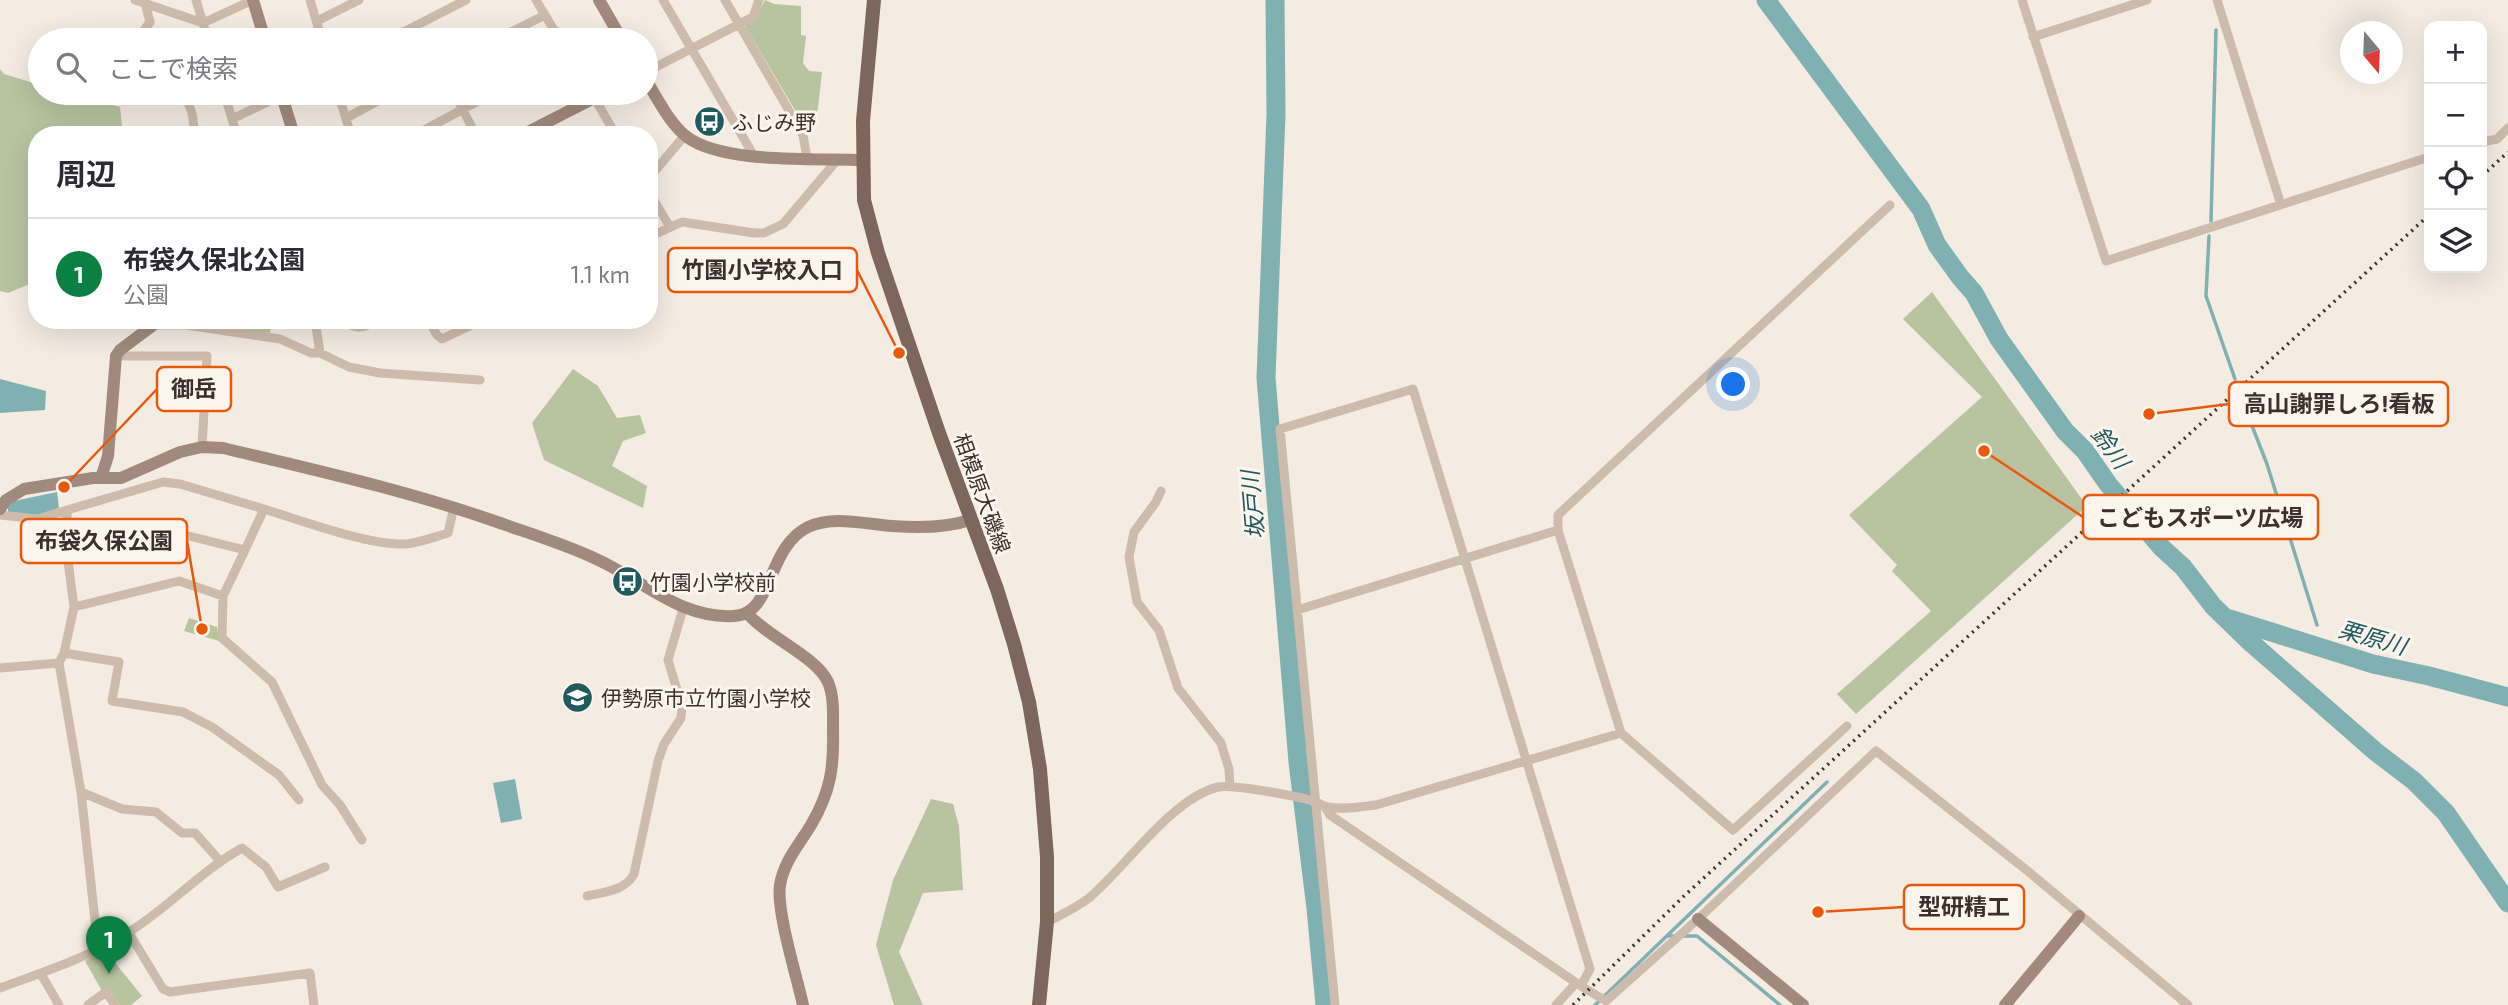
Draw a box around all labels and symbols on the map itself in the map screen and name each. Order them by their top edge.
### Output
north arrow [2340,21,2403,84]
bus stop icon: ふじみ野 [692,104,726,138]
place label: ふじみ野 [732,109,816,134]
callout: 竹園小学校入口 [668,248,857,292]
text: 竹園小学校入口 [682,255,843,283]
callout: 御岳 [157,367,231,411]
your location [1716,367,1750,401]
text: 御岳 [171,374,217,402]
callout: 高山謝罪しろ!看板 [2229,382,2448,426]
text: 高山謝罪しろ!看板 [2244,389,2434,417]
water label: 鈴川 [2086,420,2138,476]
street label: 相模原大磯線 [950,430,1016,556]
water label: 坂戸川 [1235,466,1269,541]
callout: こどもスポーツ広場 [2083,495,2318,539]
text: こどもスポーツ広場 [2097,503,2303,531]
callout: 布袋久保公園 [21,519,187,563]
text: 布袋久保公園 [35,526,173,554]
bus stop icon: 竹園小学校前 [610,564,644,598]
place label: 竹園小学校前 [650,569,776,594]
water label: 栗原川 [2336,614,2413,661]
school or university icon: 伊勢原市立竹園小学校 [561,680,595,714]
place label: 伊勢原市立竹園小学校 [601,685,811,710]
callout: 型研精工 [1904,885,2024,929]
text: 型研精工 [1918,892,2010,920]
pin: 1 [86,916,132,974]

